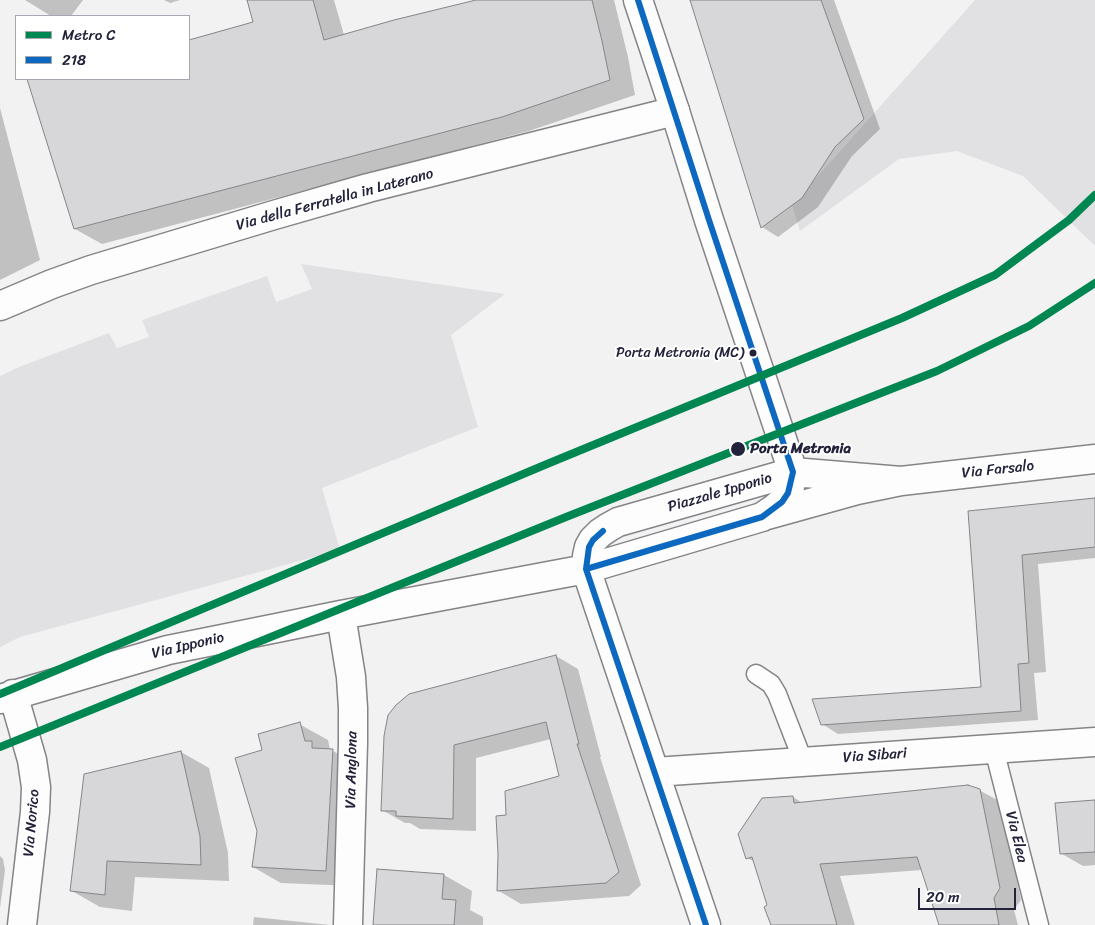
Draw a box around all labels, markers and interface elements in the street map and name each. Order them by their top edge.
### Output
legend [15,15,190,80]
text: Metro C [62,22,116,48]
text: 218 [62,47,86,73]
street label: Via della Ferratella in Laterano [234,165,436,235]
place label: Porta Metronia (MC) [616,345,744,361]
marker: Porta Metronia (MC) [748,348,758,358]
marker: Porta Metronia [729,440,747,458]
place label: Porta Metronia [750,440,851,458]
street label: Via Farsalo [961,457,1035,483]
street label: Piazzale Ipponio [666,470,774,516]
street label: Via Ipponio [150,629,226,663]
street label: Via Anglona [342,731,362,809]
street label: Via Sibari [842,745,908,767]
street label: Via Norico [20,788,44,858]
street label: Via Elea [1001,809,1031,865]
scale bar [920,878,1018,910]
text: 20 m [926,884,960,910]

